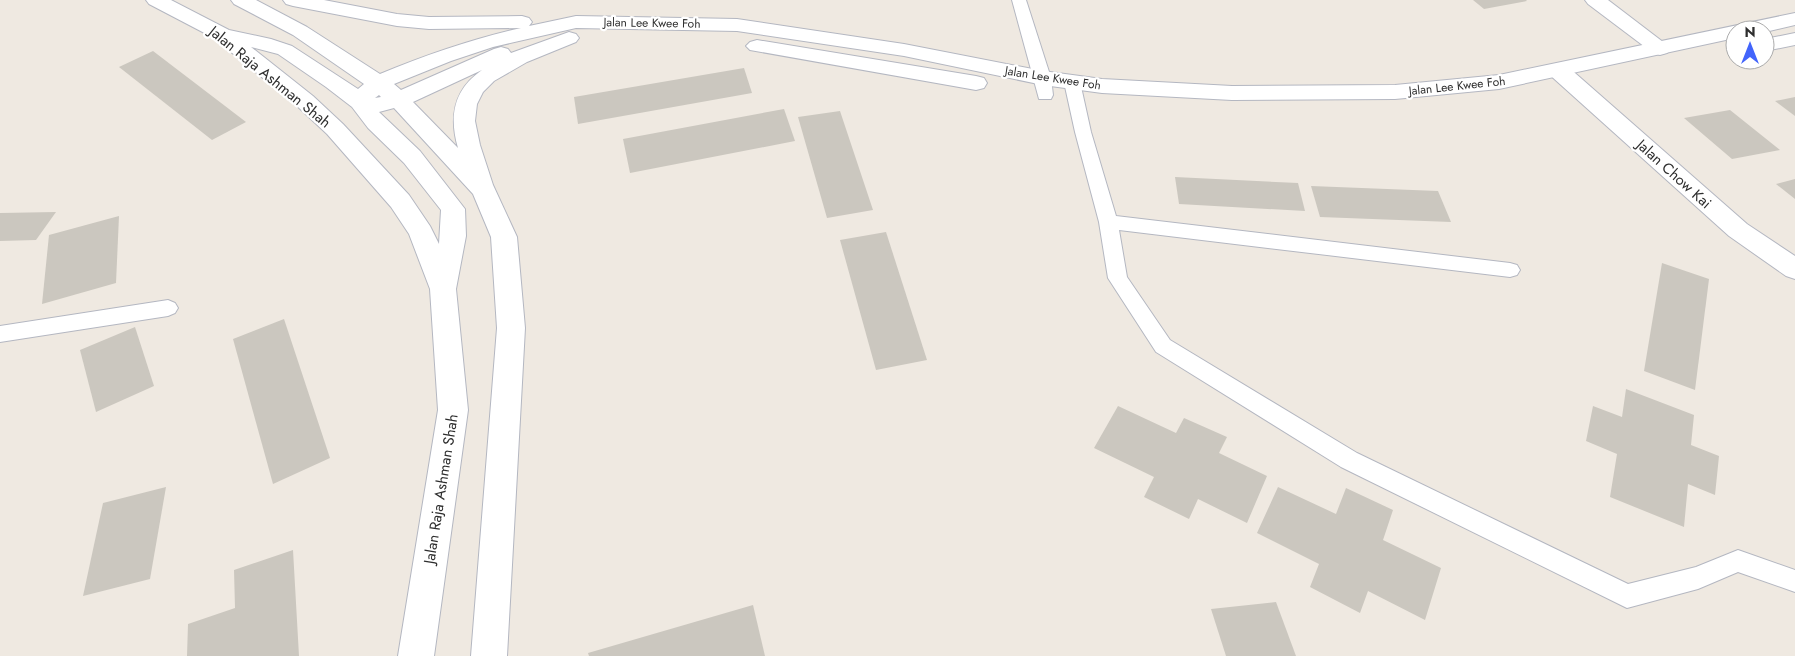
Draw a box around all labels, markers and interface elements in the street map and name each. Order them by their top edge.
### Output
street label: Jalan Lee Kwee Foh [601,13,701,33]
street label: Jalan Raja Ashman Shah [203,20,336,133]
north arrow [1725,20,1775,70]
text: N [1744,22,1756,42]
street label: Jalan Lee Kwee Foh [1002,61,1102,94]
street label: Jalan Lee Kwee Foh [1406,72,1506,100]
street label: Jalan Chow Kai [1630,133,1716,214]
street label: Jalan Raja Ashman Shah [418,413,464,567]

